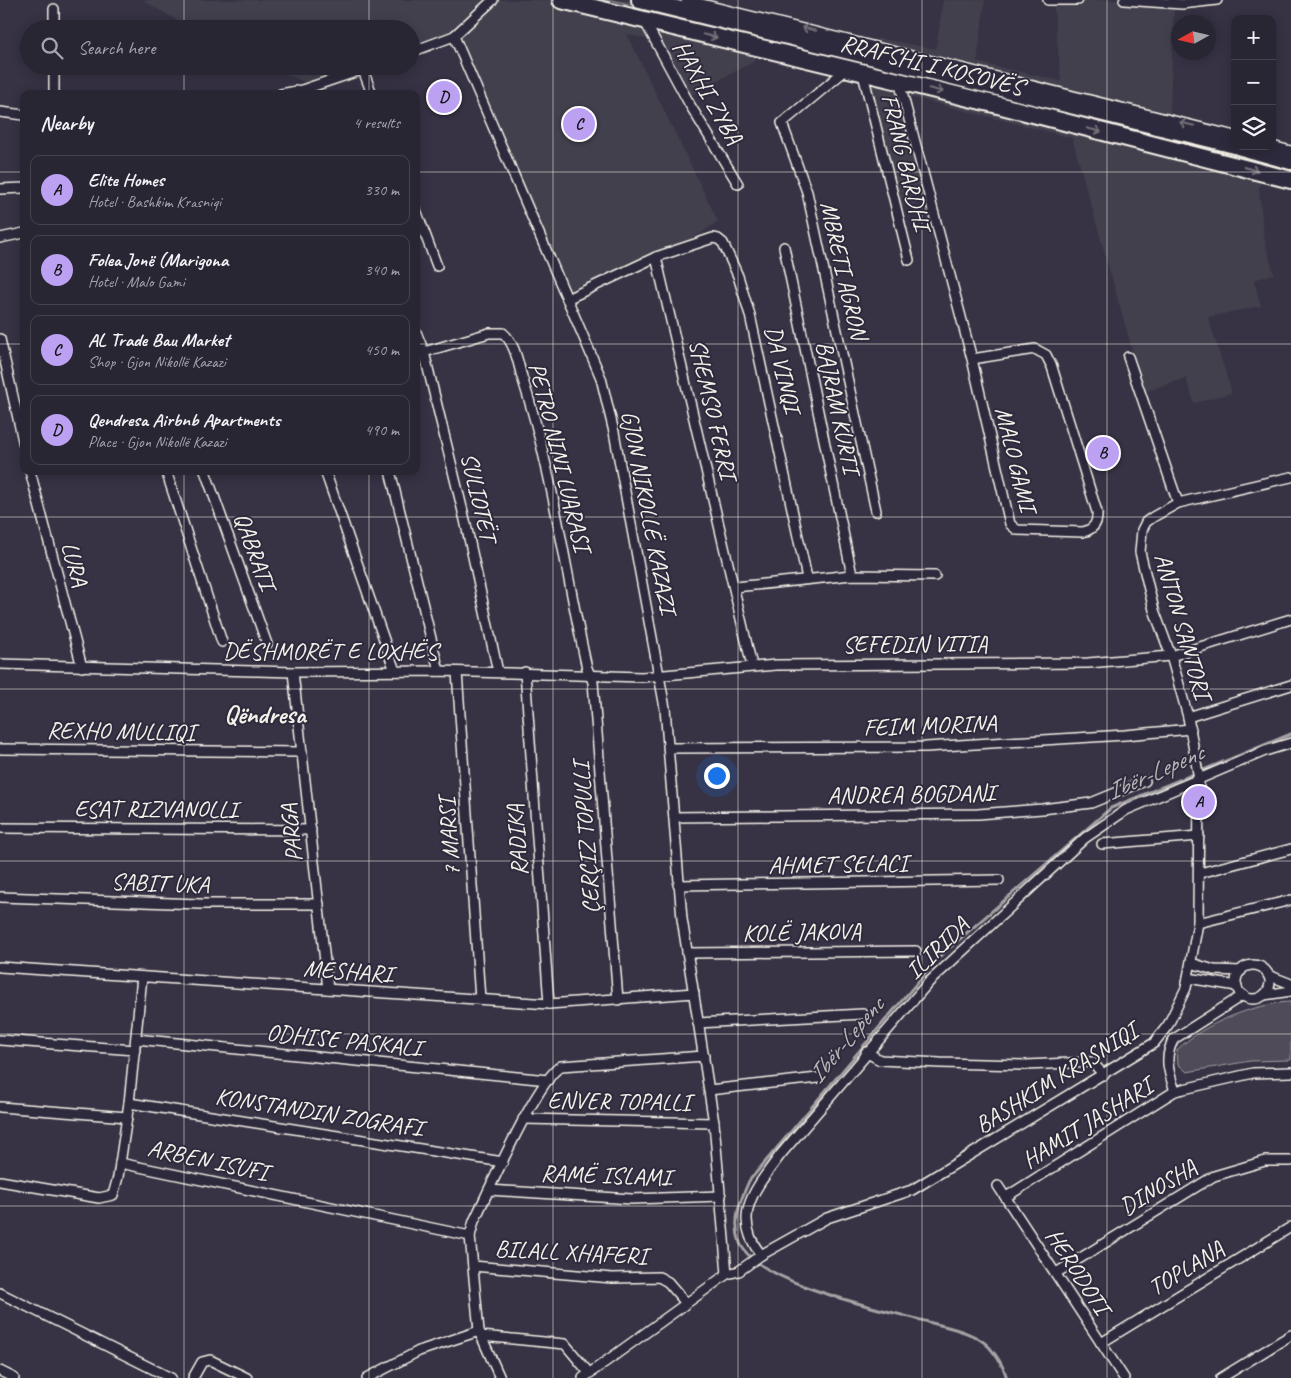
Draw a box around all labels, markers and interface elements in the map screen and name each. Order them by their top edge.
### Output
north arrow [1171,15,1216,60]
map controls [1231,15,1276,150]
button: + [1231,15,1276,60]
search box [20,20,420,75]
one-way arrow [802,24,818,34]
street label: RRAFSHI I KOSOVËS [838,28,1031,103]
one-way arrow [702,32,718,41]
icon: search [38,34,66,62]
street label: HAXHI ZYBA [666,35,750,150]
text: Search here [78,36,155,60]
button: − [1231,60,1276,105]
pin: D [428,78,460,116]
one-way arrow [928,86,944,95]
street label: FRANG BARDHI [875,91,938,237]
pin: C [563,105,595,143]
button: layers [1231,105,1276,150]
text: Nearby [40,110,93,136]
text: 4 results [353,113,400,133]
one-way arrow [1180,119,1196,128]
one-way arrow [1085,126,1101,135]
one-way arrow [1243,165,1259,175]
text: Elite Homes [88,168,164,192]
text: A [53,180,61,200]
text: 330 m [365,180,399,200]
text: Hotel · Bashkim Krasniqi [88,192,221,212]
street label: MBRETI AGRON [814,198,875,345]
text: Folea Jonë (Marigona [88,248,228,272]
text: B [53,260,61,280]
text: 340 m [365,260,399,280]
text: Hotel · Malo Gami [88,272,185,292]
street label: DA VINQI [758,323,809,420]
text: AL Trade Bau Market [88,328,229,352]
street label: SHEMSO FERRI [682,336,745,487]
street label: BAJRAM KURTI [809,338,868,481]
text: C [53,340,61,360]
text: 450 m [365,340,399,360]
text: Shop · Gjon Nikollë Kazazi [88,352,226,372]
street label: PETRO NINI LUARASI [522,359,599,560]
street label: MALO GAMI [989,404,1045,520]
text: Qendresa Airbnb Apartments [88,408,280,432]
street label: GJON NIKOLLË KAZAZI [615,408,684,620]
text: D [52,420,62,440]
text: 490 m [365,420,399,440]
text: Place · Gjon Nikollë Kazazi [88,432,227,452]
pin: B [1087,434,1119,472]
street label: SULIOTËT [454,450,505,549]
street label: QABRATI [227,508,284,598]
street label: LURA [55,539,96,590]
street label: ANTON SANTORI [1148,550,1220,708]
street label: SEFEDIN VITIA [842,629,989,659]
street label: DËSHMORËT E LOXHËS [223,636,441,666]
district label: Qëndresa [224,698,308,731]
street label: FEIM MORINA [863,708,998,742]
street label: REXHO MULLIQI [47,715,201,747]
water label: Ibër-Lepenc [1101,735,1211,808]
street label: ÇERÇIZ TOPULLI [565,756,606,915]
your location [704,763,730,789]
street label: ANDREA BOGDANI [827,777,999,810]
pin: A [1183,783,1215,821]
street label: 7 MARSI [431,791,467,877]
street label: ESAT RIZVANOLLI [74,794,242,824]
street label: PARGA [273,802,309,863]
street label: RADIKA [499,802,534,877]
street label: AHMET SELACI [768,848,913,880]
street label: SABIT UKA [110,866,211,900]
street label: ILIRIDA [899,910,976,985]
street label: KOLË JAKOVA [742,916,862,948]
street label: MESHARI [302,953,398,989]
water label: Ibër-Lepenc [801,988,893,1090]
street label: BASHKIM KRASNIQI [969,1013,1147,1140]
street label: ODHISE PASKALI [265,1017,427,1064]
street label: HAMIT JASHARI [1016,1068,1162,1175]
street label: KONSTANDIN ZOGRAFI [213,1081,429,1144]
street label: ENVER TOPALLI [547,1085,696,1117]
street label: ARBEN ISUFI [145,1133,276,1189]
street label: DINOSHA [1114,1152,1203,1222]
street label: RAMË ISLAMI [540,1158,676,1192]
street label: HERODOTI [1039,1222,1120,1324]
street label: BILALL XHAFERI [494,1233,653,1271]
street label: TOPLANA [1143,1233,1230,1302]

